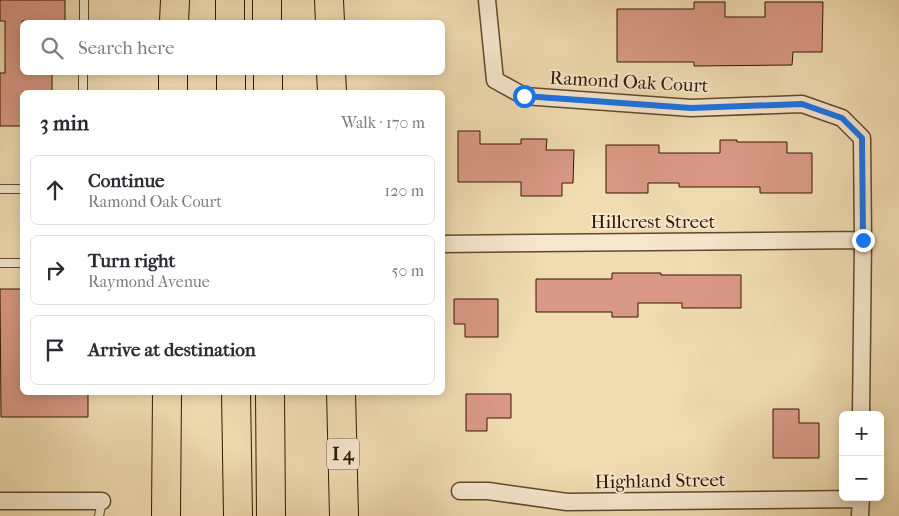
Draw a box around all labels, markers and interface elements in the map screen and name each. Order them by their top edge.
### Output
search box [20,20,445,75]
icon: search [38,34,66,62]
text: Search here [78,37,174,59]
street label: Ramond Oak Court [549,67,709,97]
route start [513,85,536,108]
text: 3 min [40,111,89,135]
text: Walk · 170 m [341,113,425,132]
text: Continue [88,170,164,192]
icon: ahead [41,176,69,204]
text: 120 m [385,181,424,200]
text: Ramond Oak Court [88,192,222,211]
street label: Hillcrest Street [591,211,716,233]
route end [852,229,875,252]
text: Turn right [88,250,175,272]
icon: right [41,256,69,284]
text: 50 m [392,261,424,280]
text: Raymond Avenue [88,272,210,291]
icon: arrive [41,336,69,364]
text: Arrive at destination [88,339,256,361]
map controls [839,411,884,501]
button: + [839,411,884,456]
road number: I 4 [327,438,359,469]
button: − [839,456,884,501]
street label: Highland Street [594,469,726,493]

